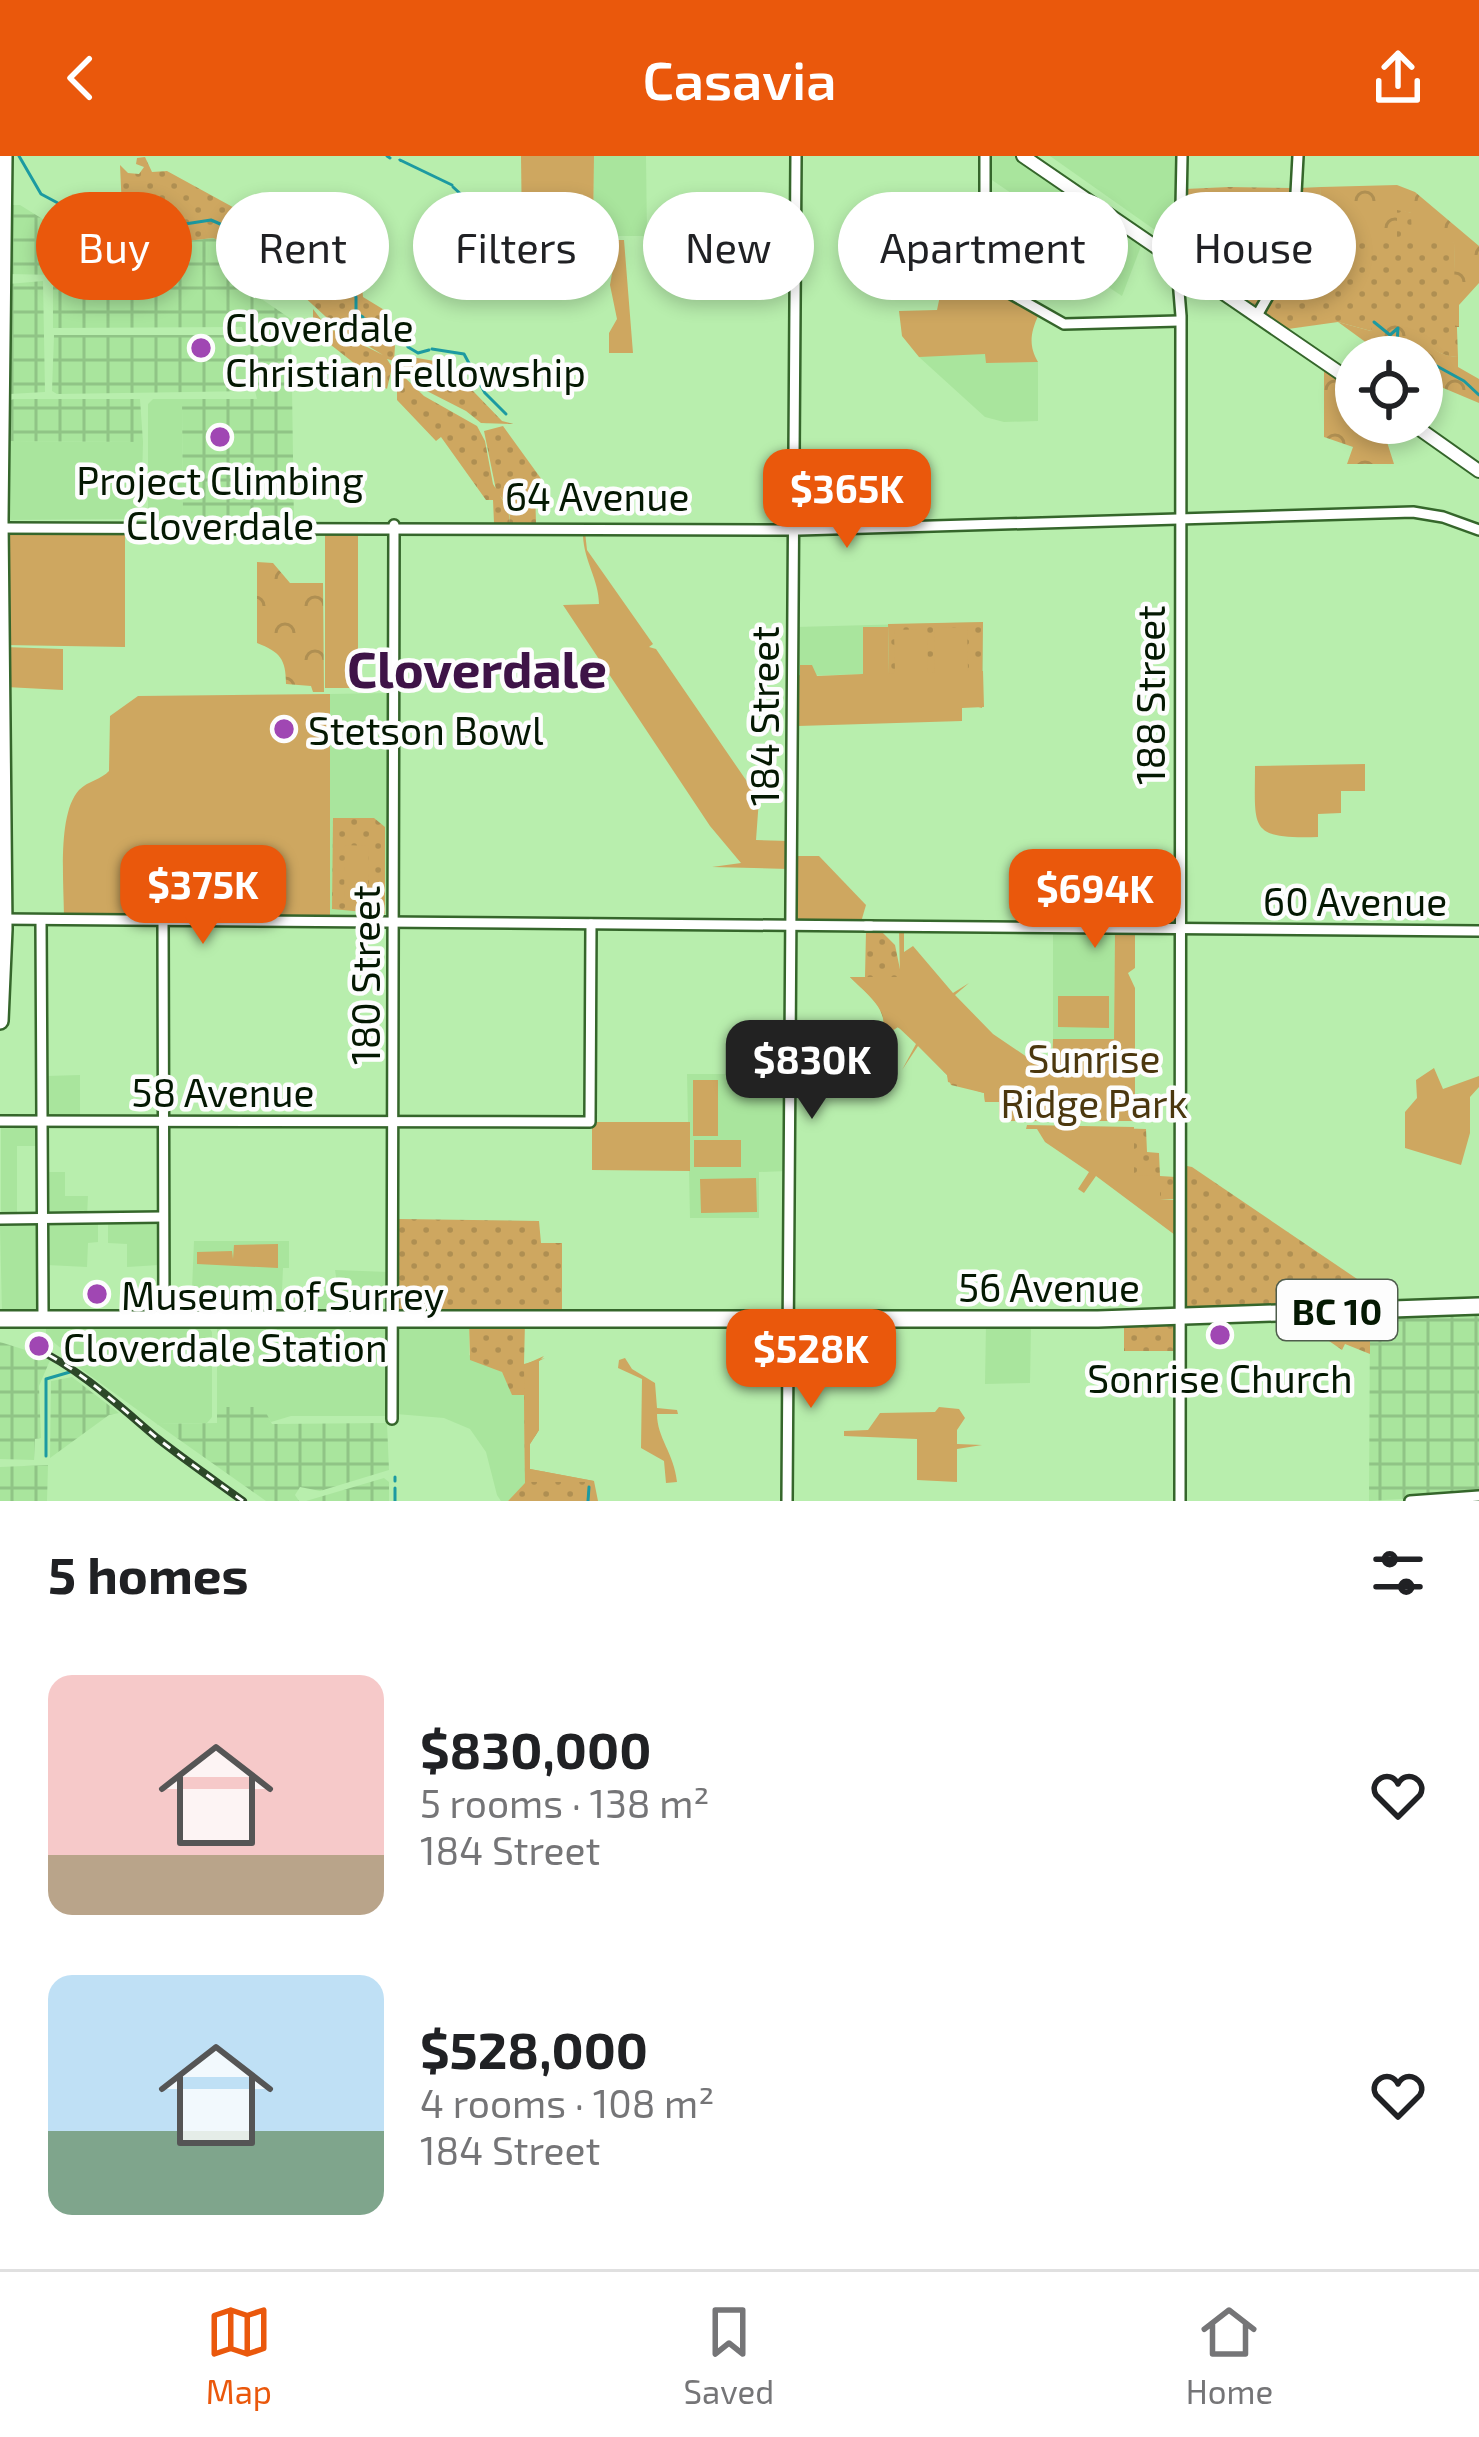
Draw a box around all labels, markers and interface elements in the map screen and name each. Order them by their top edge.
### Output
icon: back [48,45,114,111]
icon: share [1365,45,1431,111]
text: Casavia [642,46,837,111]
chip: Buy [36,192,192,300]
chip: Rent [216,192,389,300]
chip: Filters [413,192,619,300]
chip: New [643,192,814,300]
chip: Apartment [838,192,1128,300]
chip: House [1152,192,1356,300]
place label: Cloverdale Christian Fellowship [225,303,586,395]
marker: Cloverdale Christian Fellowship [188,335,214,361]
map controls [1335,336,1443,444]
button: locate [1335,336,1443,444]
marker: Project Climbing Cloverdale [207,424,233,450]
pin: $365K [763,449,931,551]
place label: Project Climbing Cloverdale [76,456,364,548]
text: $365K [790,464,904,511]
street label: 64 Avenue [505,472,689,519]
street label: 188 Street [1126,605,1173,785]
street label: 184 Street [740,626,787,806]
district label: Cloverdale [347,637,607,698]
place label: Stetson Bowl [308,706,544,753]
marker: Stetson Bowl [271,716,297,742]
pin: $375K [119,845,287,947]
pin: $694K [1011,849,1179,951]
text: $375K [147,860,259,907]
text: $694K [1036,864,1154,911]
street label: 60 Avenue [1263,877,1447,924]
street label: 180 Street [341,885,388,1065]
pin: $830K [728,1020,896,1122]
park label: Sunrise Ridge Park [1000,1034,1188,1126]
text: $830K [753,1035,871,1082]
street label: 58 Avenue [131,1068,315,1115]
street label: 56 Avenue [958,1263,1140,1310]
place label: Museum of Surrey [121,1271,445,1318]
road number: BC 10 [1277,1280,1397,1340]
marker: Museum of Surrey [84,1281,110,1307]
pin: $528K [727,1309,895,1411]
marker: Sonrise Church [1207,1322,1233,1348]
place label: Cloverdale Station [63,1323,388,1370]
text: $528K [753,1324,869,1371]
marker: Cloverdale Station [26,1333,52,1359]
place label: Sonrise Church [1087,1354,1353,1401]
icon: filters [1365,1540,1431,1606]
text: 5 homes [48,1543,249,1604]
text: $830,000 [420,1718,651,1779]
icon: home [144,1723,288,1867]
icon: heart [1365,1762,1431,1828]
text: 5 rooms · 138 m² [420,1779,710,1826]
text: 184 Street [420,1826,600,1873]
text: $528,000 [420,2018,648,2079]
icon: home [144,2023,288,2167]
icon: heart [1365,2062,1431,2128]
text: 4 rooms · 108 m² [420,2079,714,2126]
text: 184 Street [420,2126,600,2173]
tab: Map [206,2299,272,2411]
tab: Saved [684,2299,774,2411]
tab: Home [1186,2299,1273,2411]

